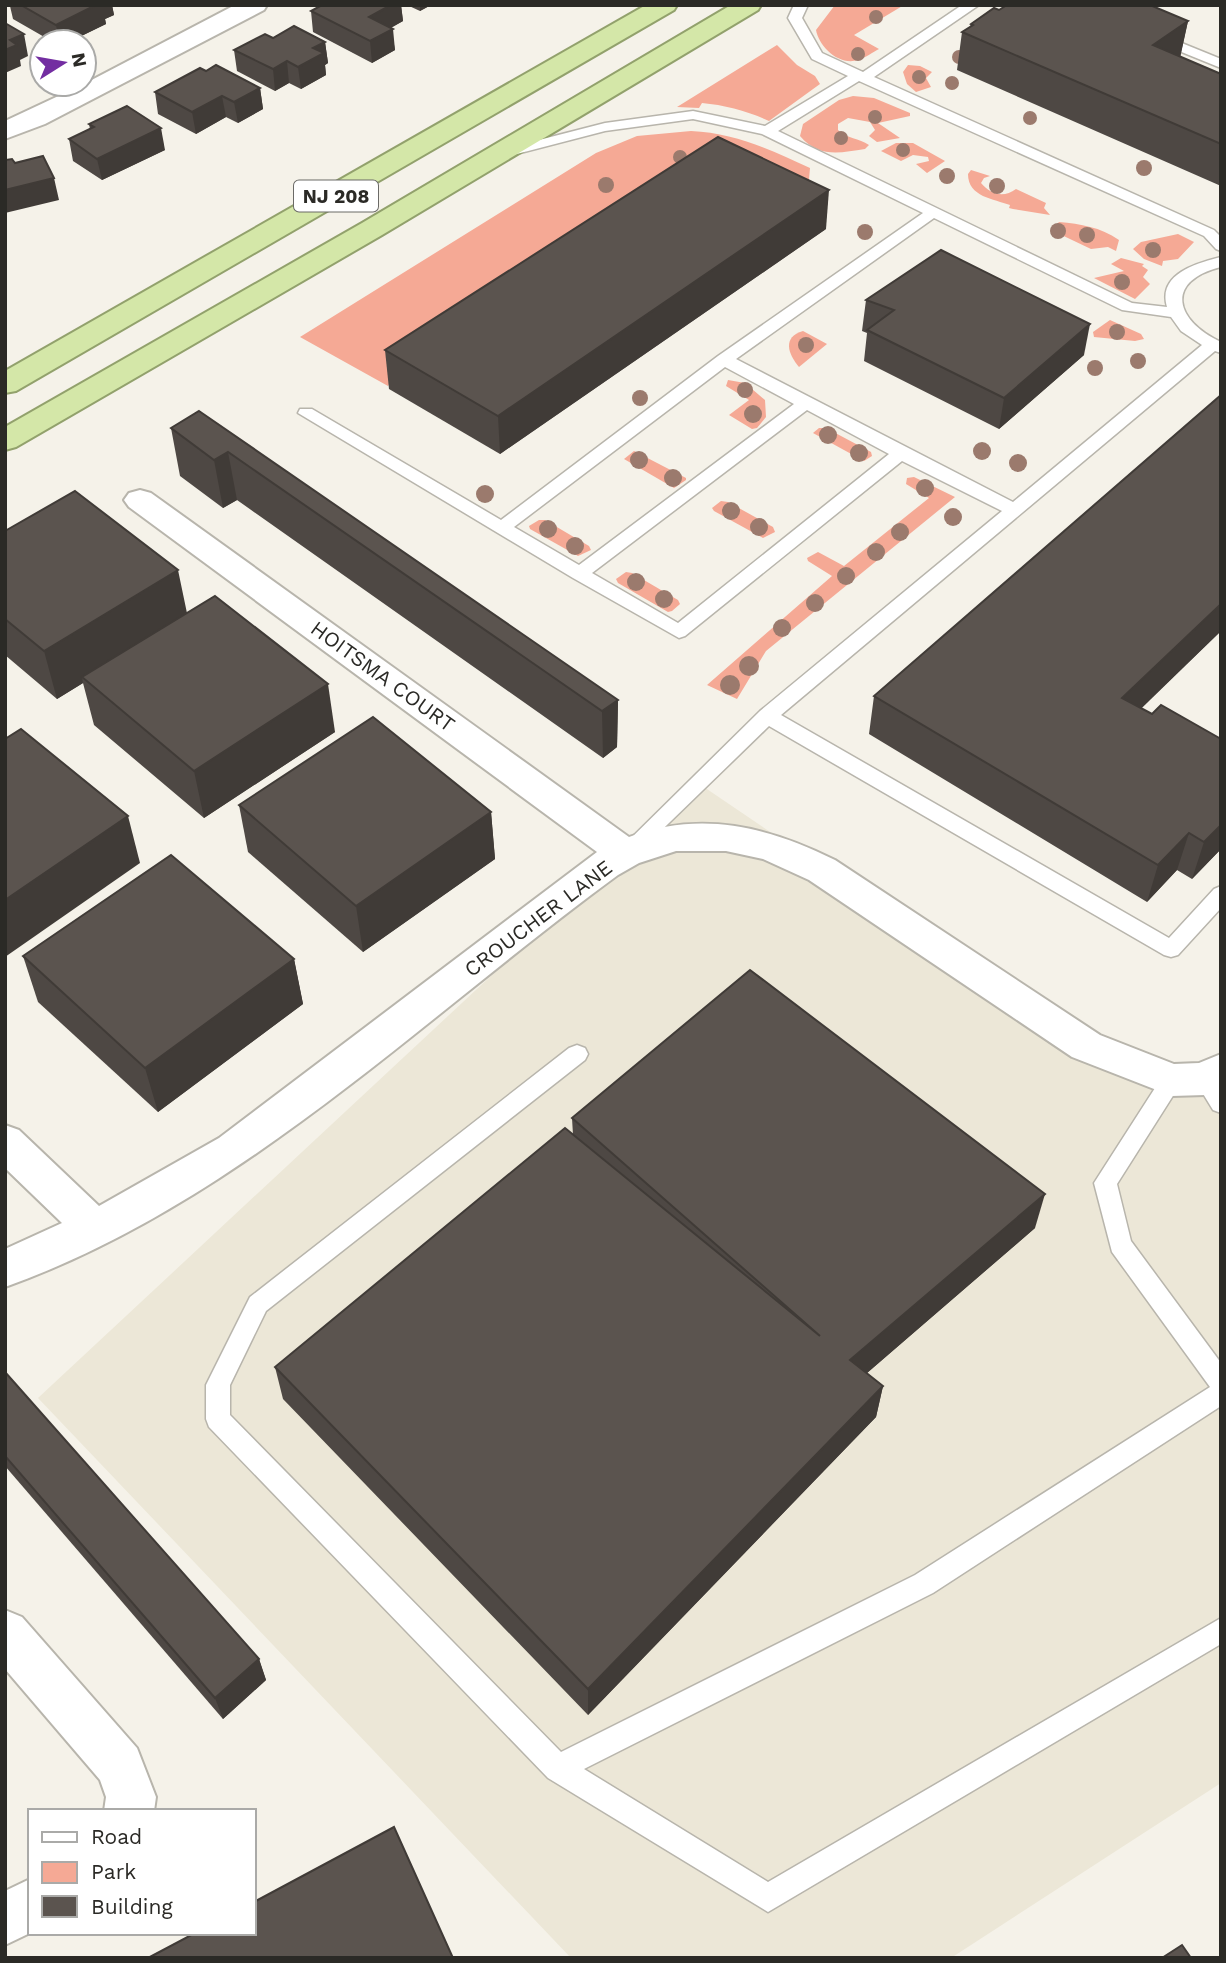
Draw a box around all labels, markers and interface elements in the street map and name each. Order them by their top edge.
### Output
north arrow [28,28,98,98]
text: N [67,51,92,69]
road number: NJ 208 [294,180,378,212]
street label: HOITSMA COURT [306,615,460,737]
street label: CROUCHER LANE [459,854,617,982]
legend [28,1809,256,1935]
text: Road [91,1824,142,1849]
text: Park [91,1859,136,1884]
text: Building [91,1894,173,1919]

